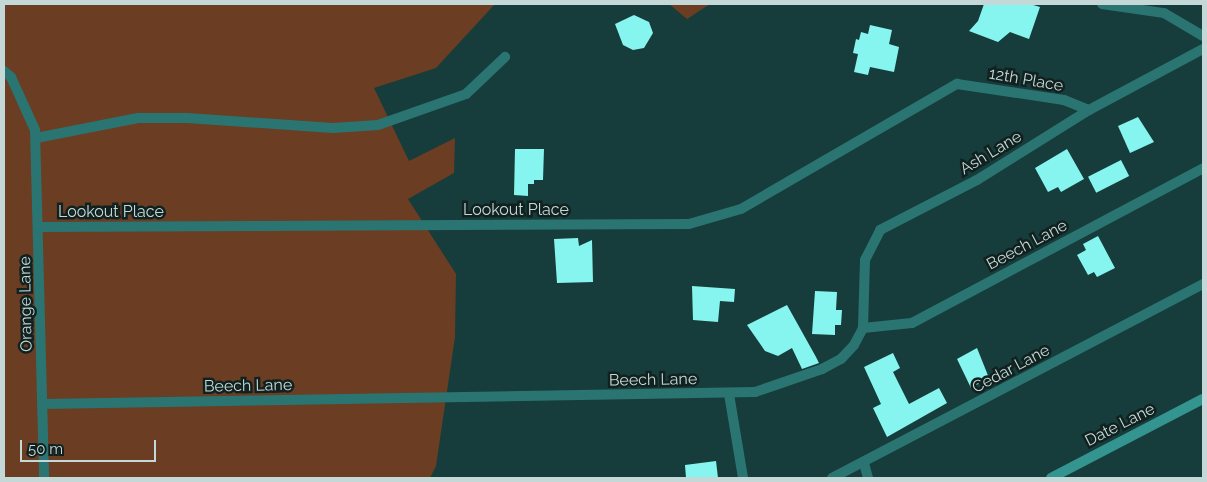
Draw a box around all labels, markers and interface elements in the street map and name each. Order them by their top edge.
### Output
street label: 12th Place [987,64,1065,96]
street label: Ash Lane [957,127,1025,179]
street label: Lookout Place [463,200,569,220]
street label: Lookout Place [58,202,164,222]
street label: Beech Lane [983,216,1071,274]
street label: Orange Lane [16,256,36,352]
street label: Cedar Lane [969,340,1053,398]
street label: Beech Lane [609,370,697,390]
street label: Beech Lane [204,376,292,396]
street label: Date Lane [1082,399,1158,451]
scale bar [22,430,159,462]
text: 50 m [28,440,63,458]

